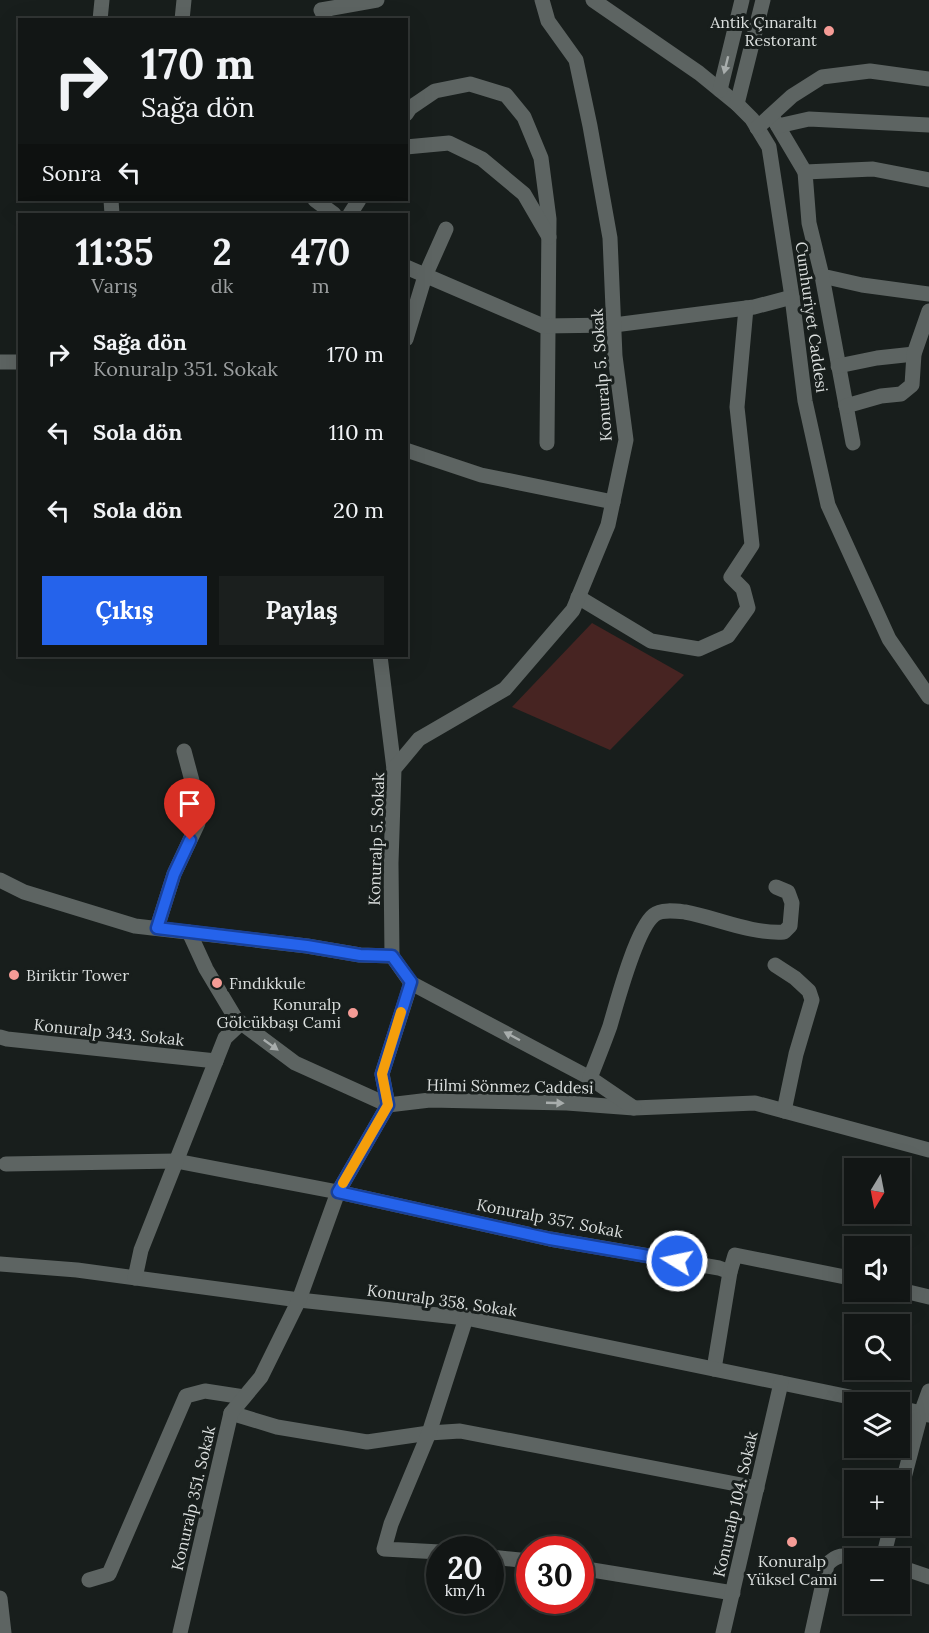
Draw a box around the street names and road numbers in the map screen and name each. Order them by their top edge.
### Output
street label: Cumhuriyet Caddesi [792,240,832,394]
street label: Konuralp 5. Sokak [586,307,616,442]
street label: Konuralp 5. Sokak [364,772,388,906]
street label: Konuralp 343. Sokak [33,1014,186,1050]
street label: Hilmi Sönmez Caddesi [426,1075,594,1097]
street label: Konuralp 357. Sokak [475,1194,625,1242]
street label: Konuralp 358. Sokak [366,1280,519,1320]
street label: Konuralp 351. Sokak [167,1423,219,1572]
street label: Konuralp 104. Sokak [709,1429,762,1579]

